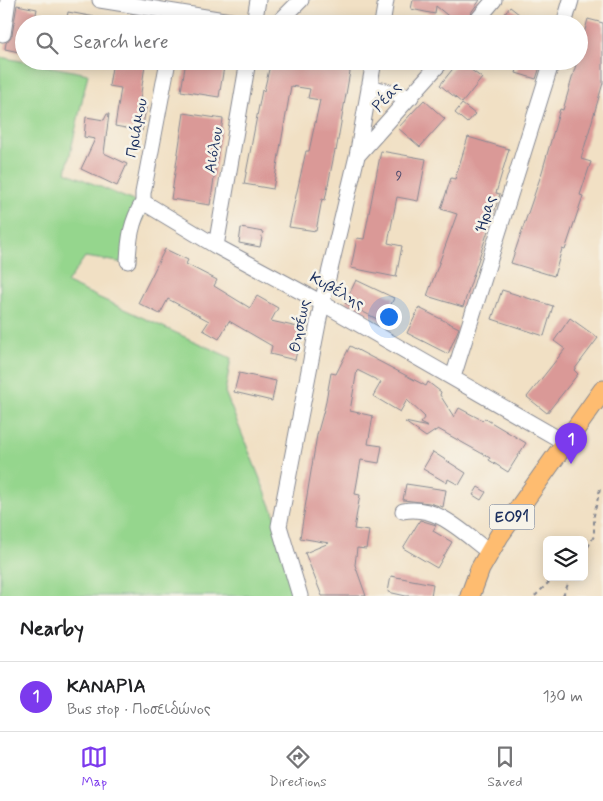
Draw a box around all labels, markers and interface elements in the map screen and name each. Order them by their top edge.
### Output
search box [15,15,588,70]
icon: search [33,29,61,57]
text: Search here [73,30,169,55]
street label: Ρέας [367,77,406,117]
street label: Πριάμου [121,96,153,160]
street label: Αιόλου [200,125,228,175]
house number: 9 [396,167,403,185]
street label: Ήρας [470,193,502,235]
street label: Κυβέλης [306,266,369,315]
street label: Θησέως [284,297,315,354]
your location [376,304,402,330]
pin: 1 [555,423,587,464]
road number: ΕΟ91 [490,504,534,530]
map controls [543,536,588,581]
button: layers [543,536,588,581]
text: Nearby [20,615,84,643]
text: ΚΑΝΑΡΙΑ [67,674,146,699]
text: 1 [32,686,40,707]
text: 130 m [542,686,583,707]
text: Bus stop · Ποσειδώνος [67,699,211,720]
tab: Map [80,743,108,791]
tab: Directions [269,743,327,791]
tab: Saved [487,743,523,791]

